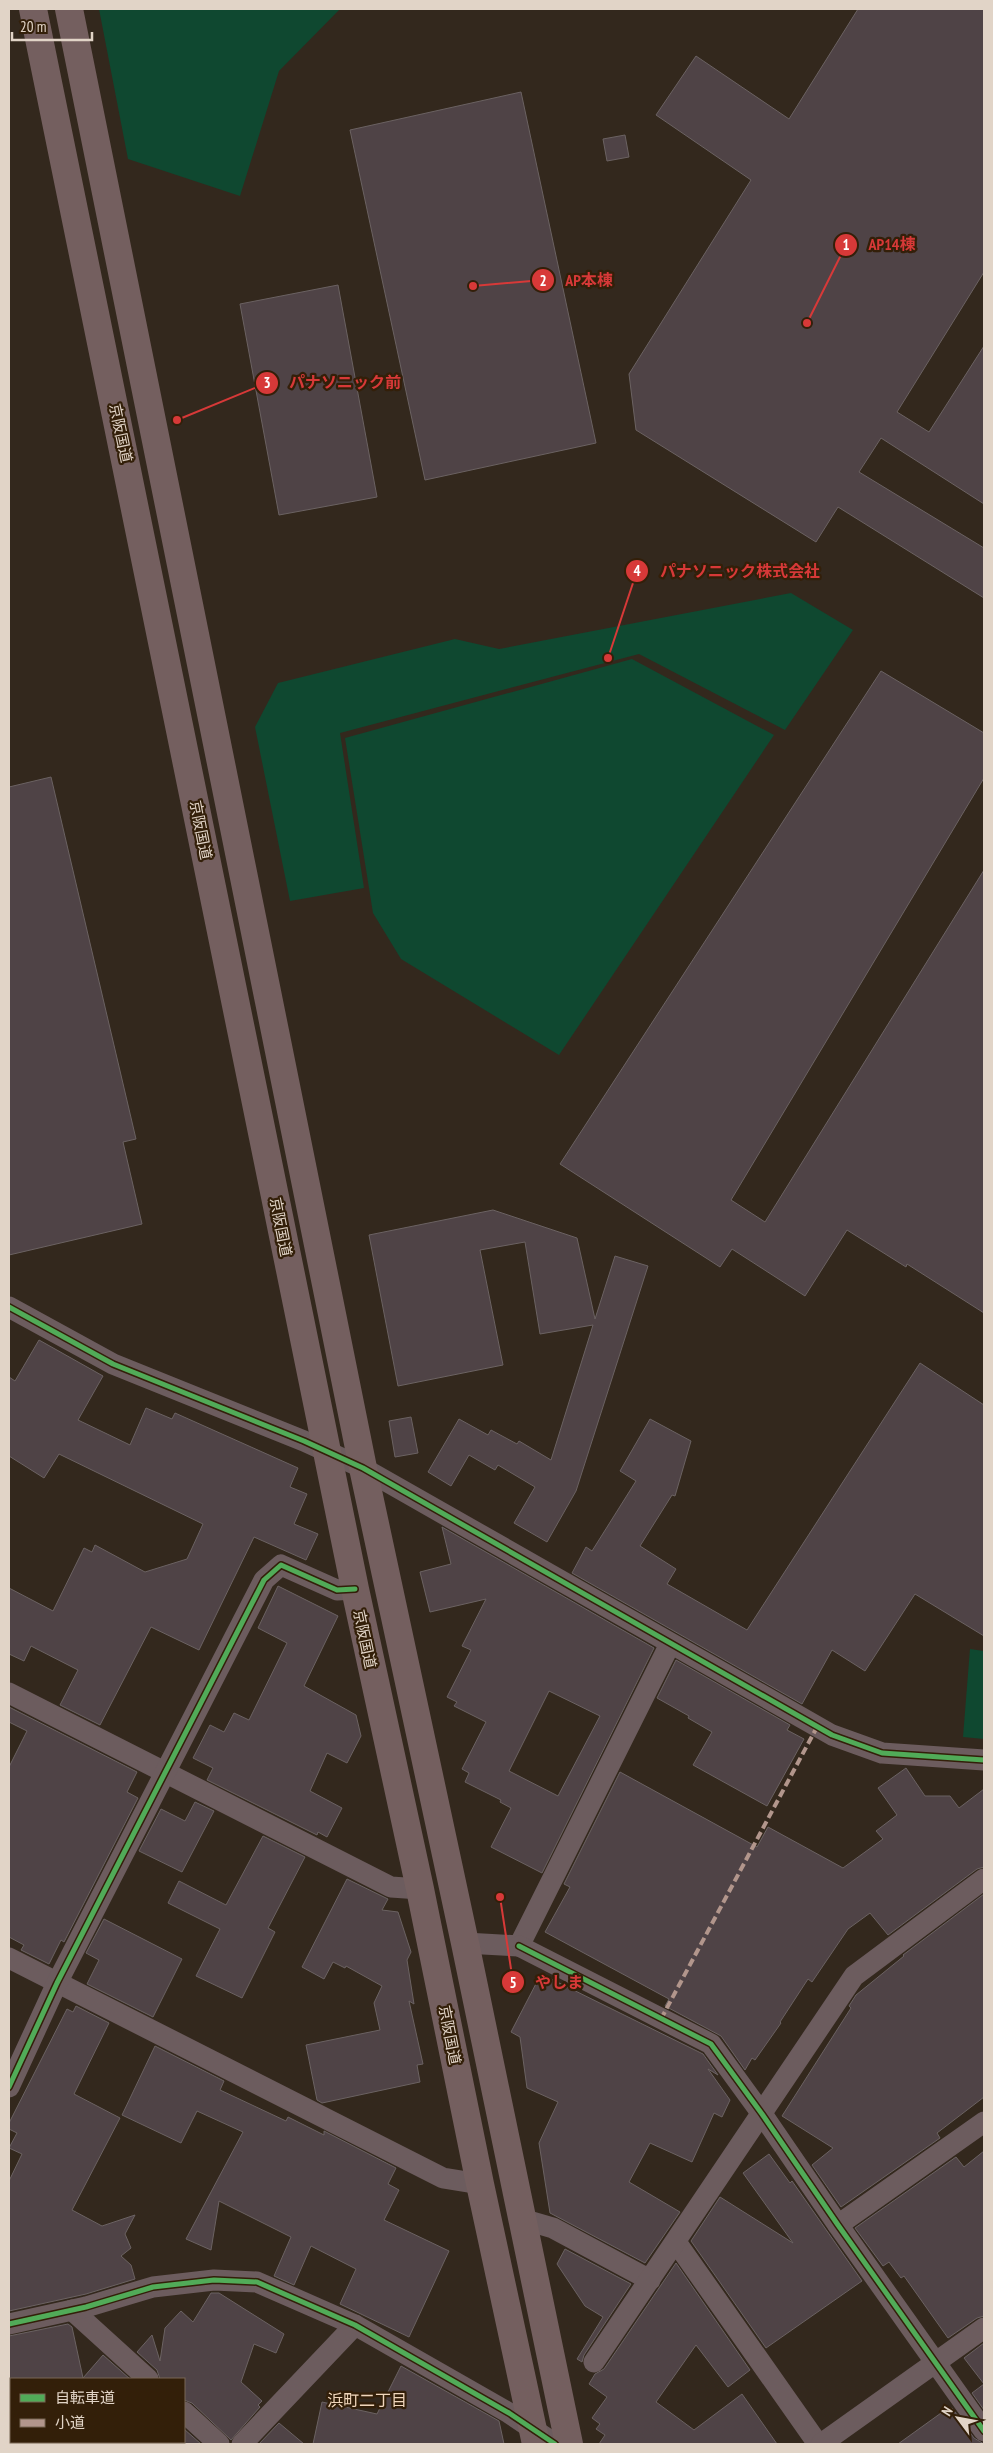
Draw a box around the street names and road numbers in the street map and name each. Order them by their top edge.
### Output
street label: 京阪国道 [105,402,137,464]
street label: 京阪国道 [186,799,216,861]
street label: 京阪国道 [266,1196,296,1258]
street label: 京阪国道 [349,1608,381,1670]
street label: 京阪国道 [435,2004,465,2066]

